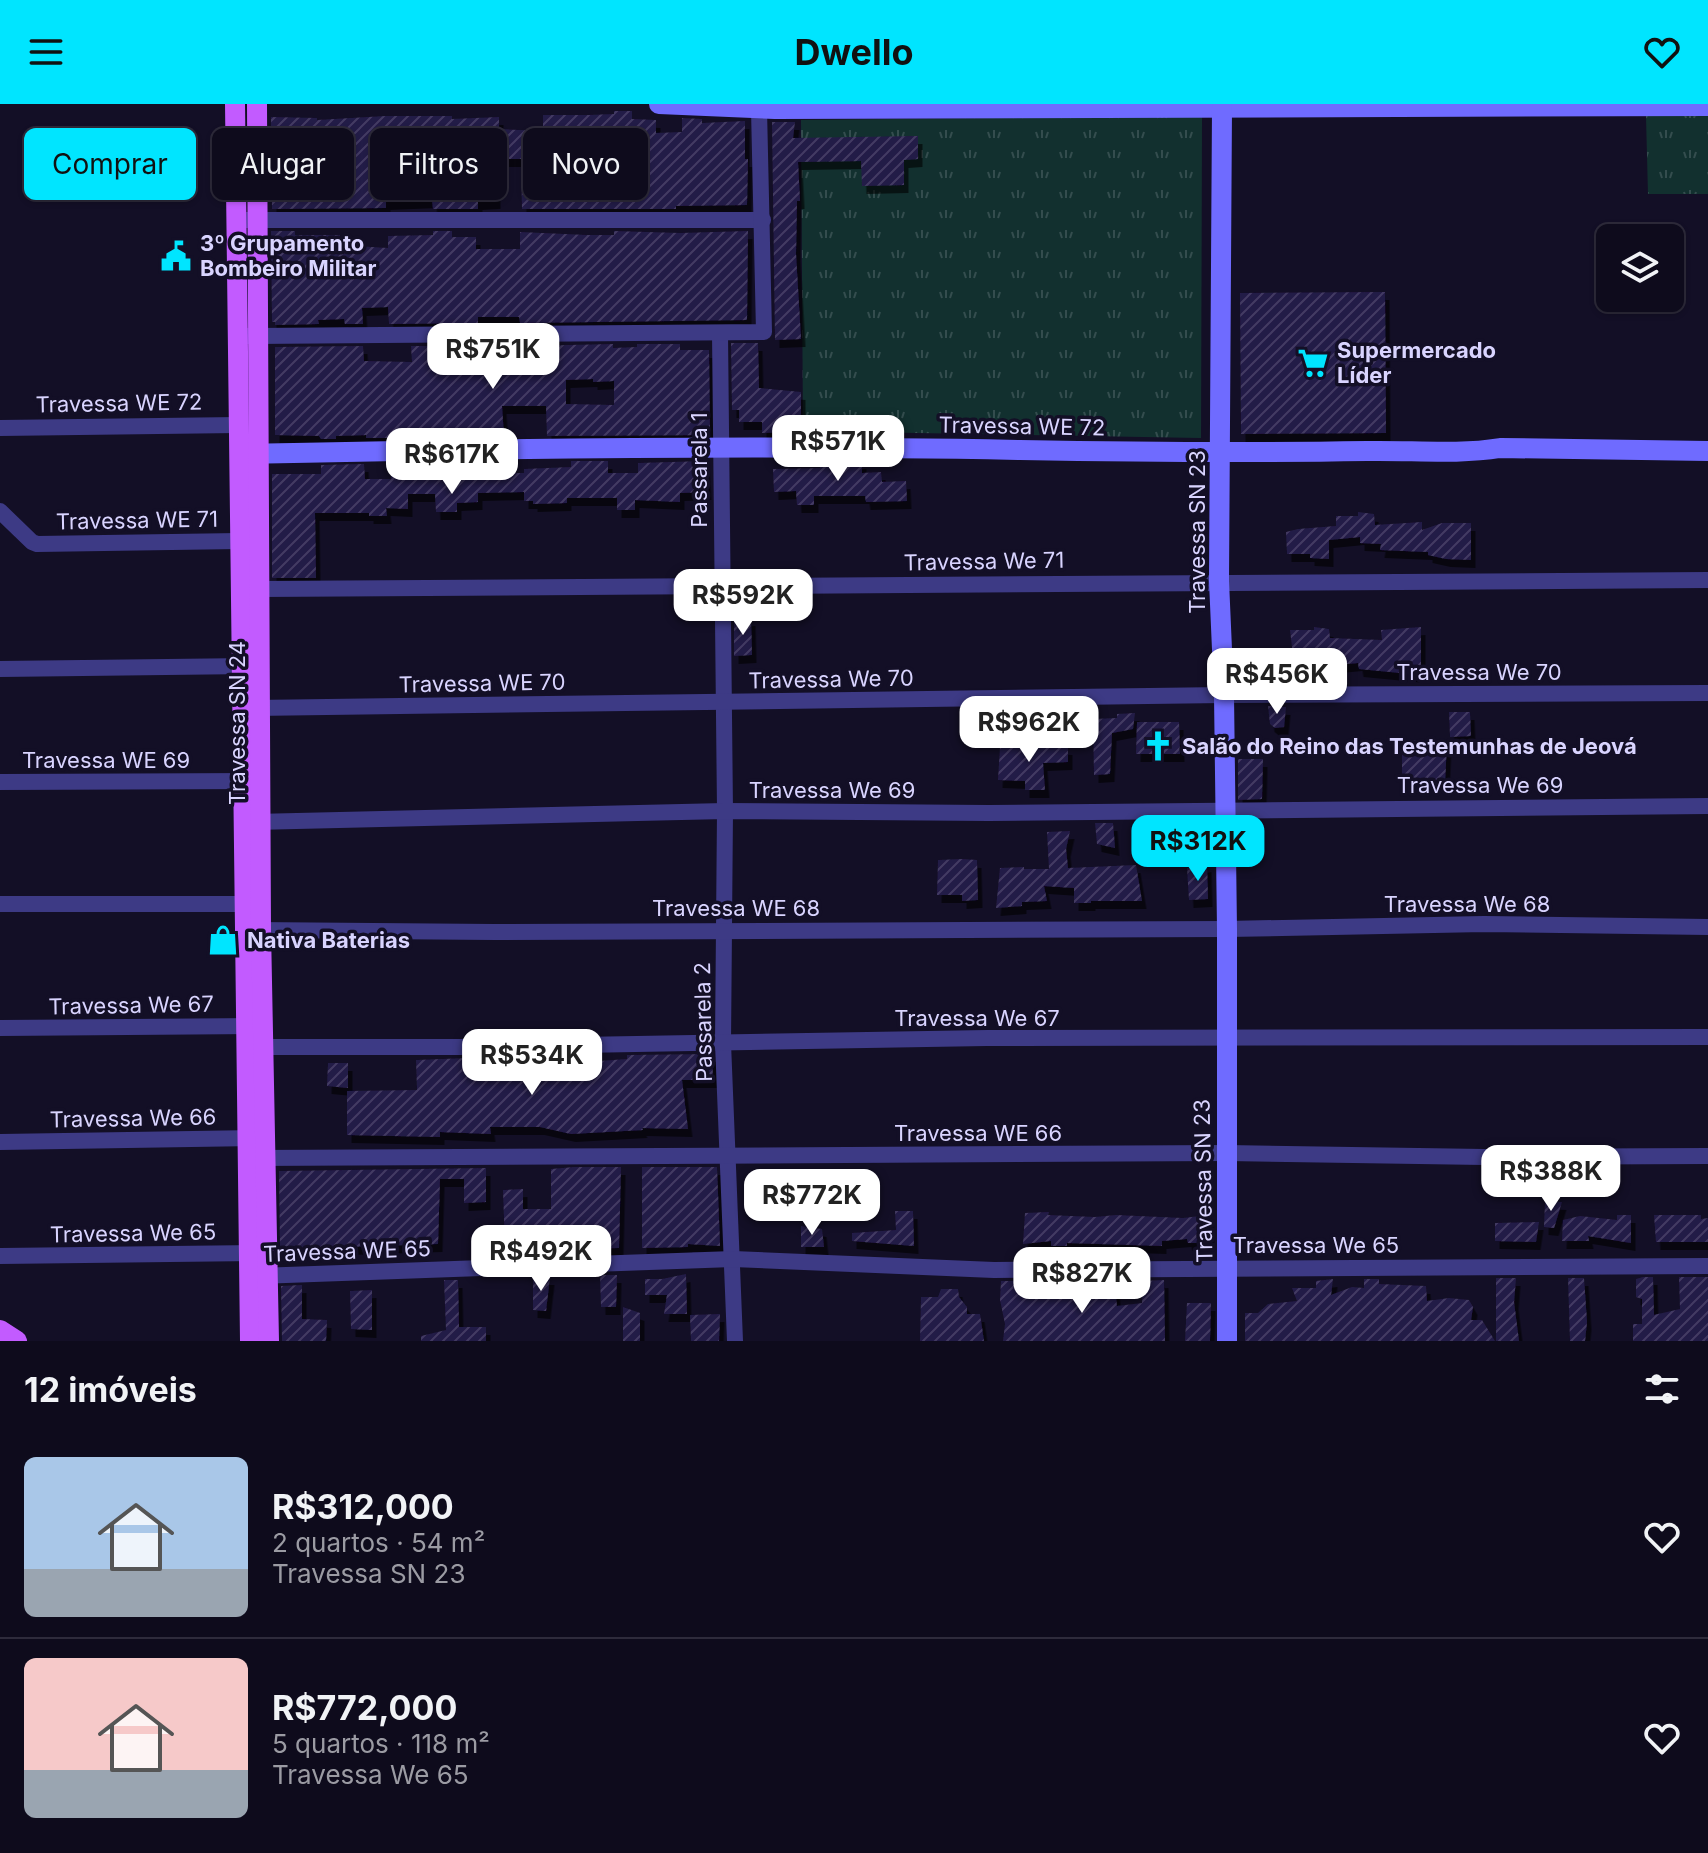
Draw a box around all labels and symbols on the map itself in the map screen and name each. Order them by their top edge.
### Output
place label: 3º Grupamento Bombeiro Militar [200,230,377,281]
public building icon: 3º Grupamento Bombeiro Militar [159,239,193,273]
pin: R$751K [428,323,558,391]
place label: Supermercado Líder [1337,337,1496,388]
supermarket icon: Supermercado Líder [1296,346,1330,380]
street label: Travessa WE 72 [35,389,203,417]
street label: Passarela 1 [686,412,712,528]
street label: Travessa WE 72 [938,412,1106,440]
pin: R$571K [773,415,903,483]
pin: R$617K [387,428,517,496]
street label: Travessa SN 23 [1184,450,1210,614]
street label: Travessa WE 71 [56,506,218,534]
street label: Travessa We 71 [903,547,1065,575]
pin: R$592K [678,569,808,637]
street label: Travessa SN 24 [224,641,250,805]
pin: R$456K [1212,648,1342,716]
street label: Travessa We 70 [1396,659,1562,685]
street label: Travessa We 70 [748,665,914,693]
street label: Travessa WE 70 [398,669,566,697]
pin: R$962K [964,696,1094,764]
church icon: Salão do Reino das Testemunhas de Jeová [1141,729,1175,763]
place label: Salão do Reino das Testemunhas de Jeová [1182,733,1637,759]
street label: Travessa WE 69 [22,747,190,773]
street label: Travessa We 69 [1397,772,1563,798]
street label: Travessa We 69 [749,777,915,803]
pin: R$312K [1133,815,1263,883]
street label: Travessa We 68 [1384,891,1550,917]
street label: Travessa WE 68 [652,895,820,921]
shop icon: Nativa Baterias [206,923,240,957]
place label: Nativa Baterias [247,927,410,953]
street label: Passarela 2 [689,962,717,1082]
street label: Travessa We 67 [48,991,214,1019]
street label: Travessa We 67 [894,1005,1060,1031]
pin: R$534K [467,1029,597,1097]
street label: Travessa SN 23 [1189,1099,1217,1263]
street label: Travessa We 66 [49,1104,217,1132]
street label: Travessa WE 66 [894,1120,1062,1146]
pin: R$388K [1486,1145,1616,1213]
pin: R$772K [747,1169,877,1237]
street label: Travessa We 65 [50,1219,216,1247]
pin: R$492K [476,1225,606,1293]
street label: Travessa We 65 [1233,1232,1399,1258]
street label: Travessa WE 65 [263,1235,431,1267]
pin: R$827K [1017,1247,1147,1315]

